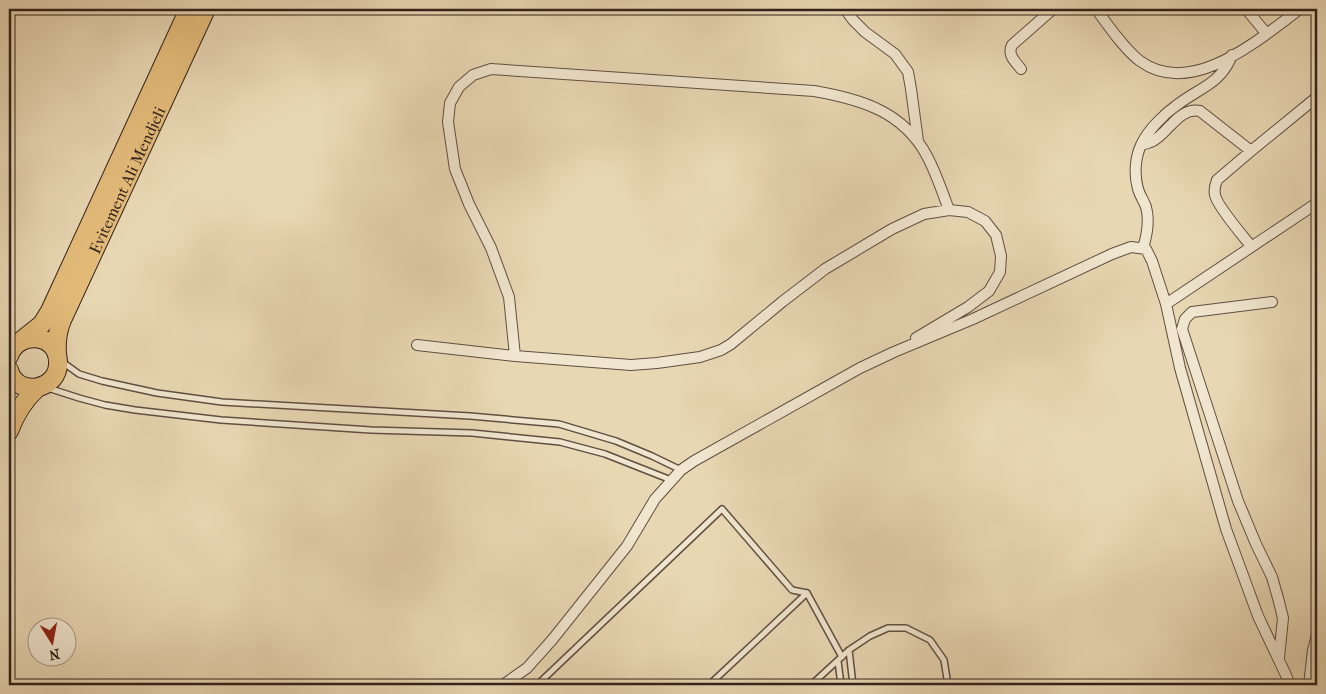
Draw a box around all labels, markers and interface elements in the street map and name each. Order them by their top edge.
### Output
street label: Evitement Ali Mendjeli [85,103,169,256]
north arrow [28,616,78,666]
text: N [47,645,61,664]

